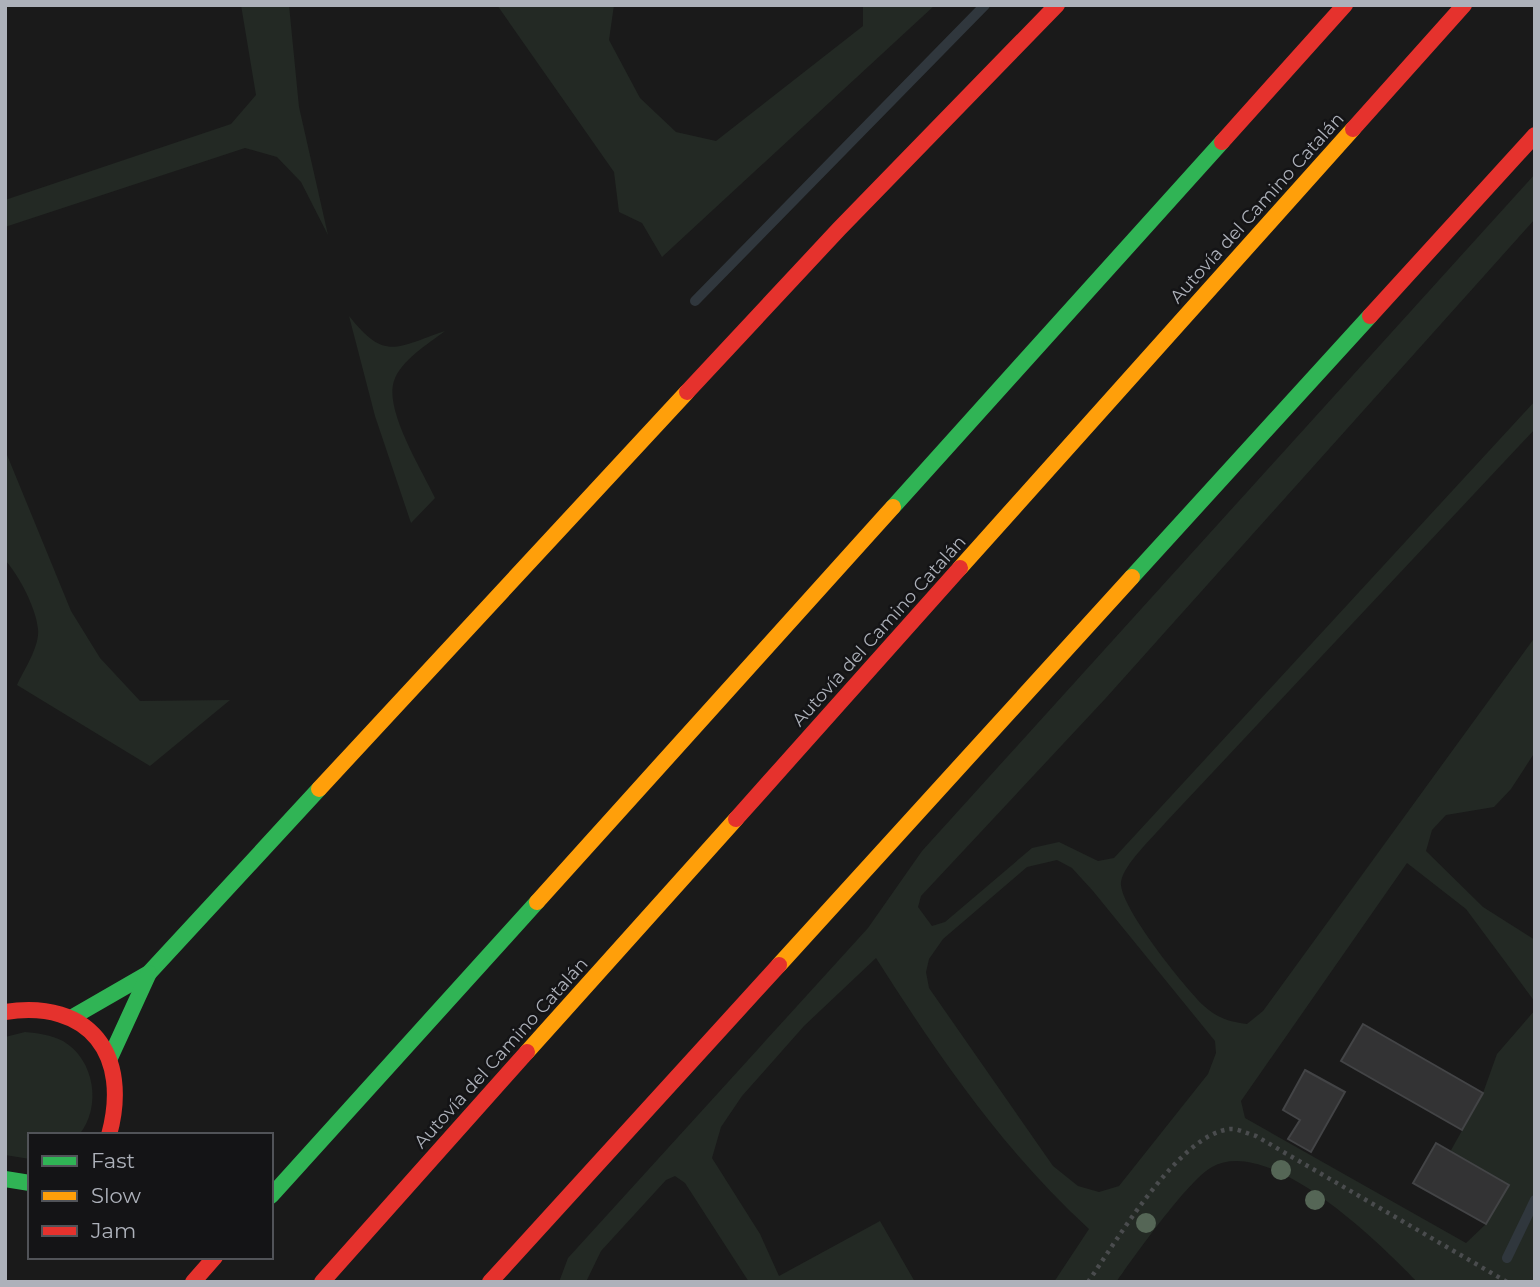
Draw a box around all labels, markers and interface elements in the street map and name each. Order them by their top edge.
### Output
street label: Autovía del Camino Catalán [1165,108,1349,308]
street label: Autovía del Camino Catalán [787,531,971,731]
street label: Autovía del Camino Catalán [409,953,593,1153]
legend [28,1133,273,1259]
text: Fast [91,1148,135,1173]
text: Slow [91,1183,141,1208]
text: Jam [90,1218,136,1243]

